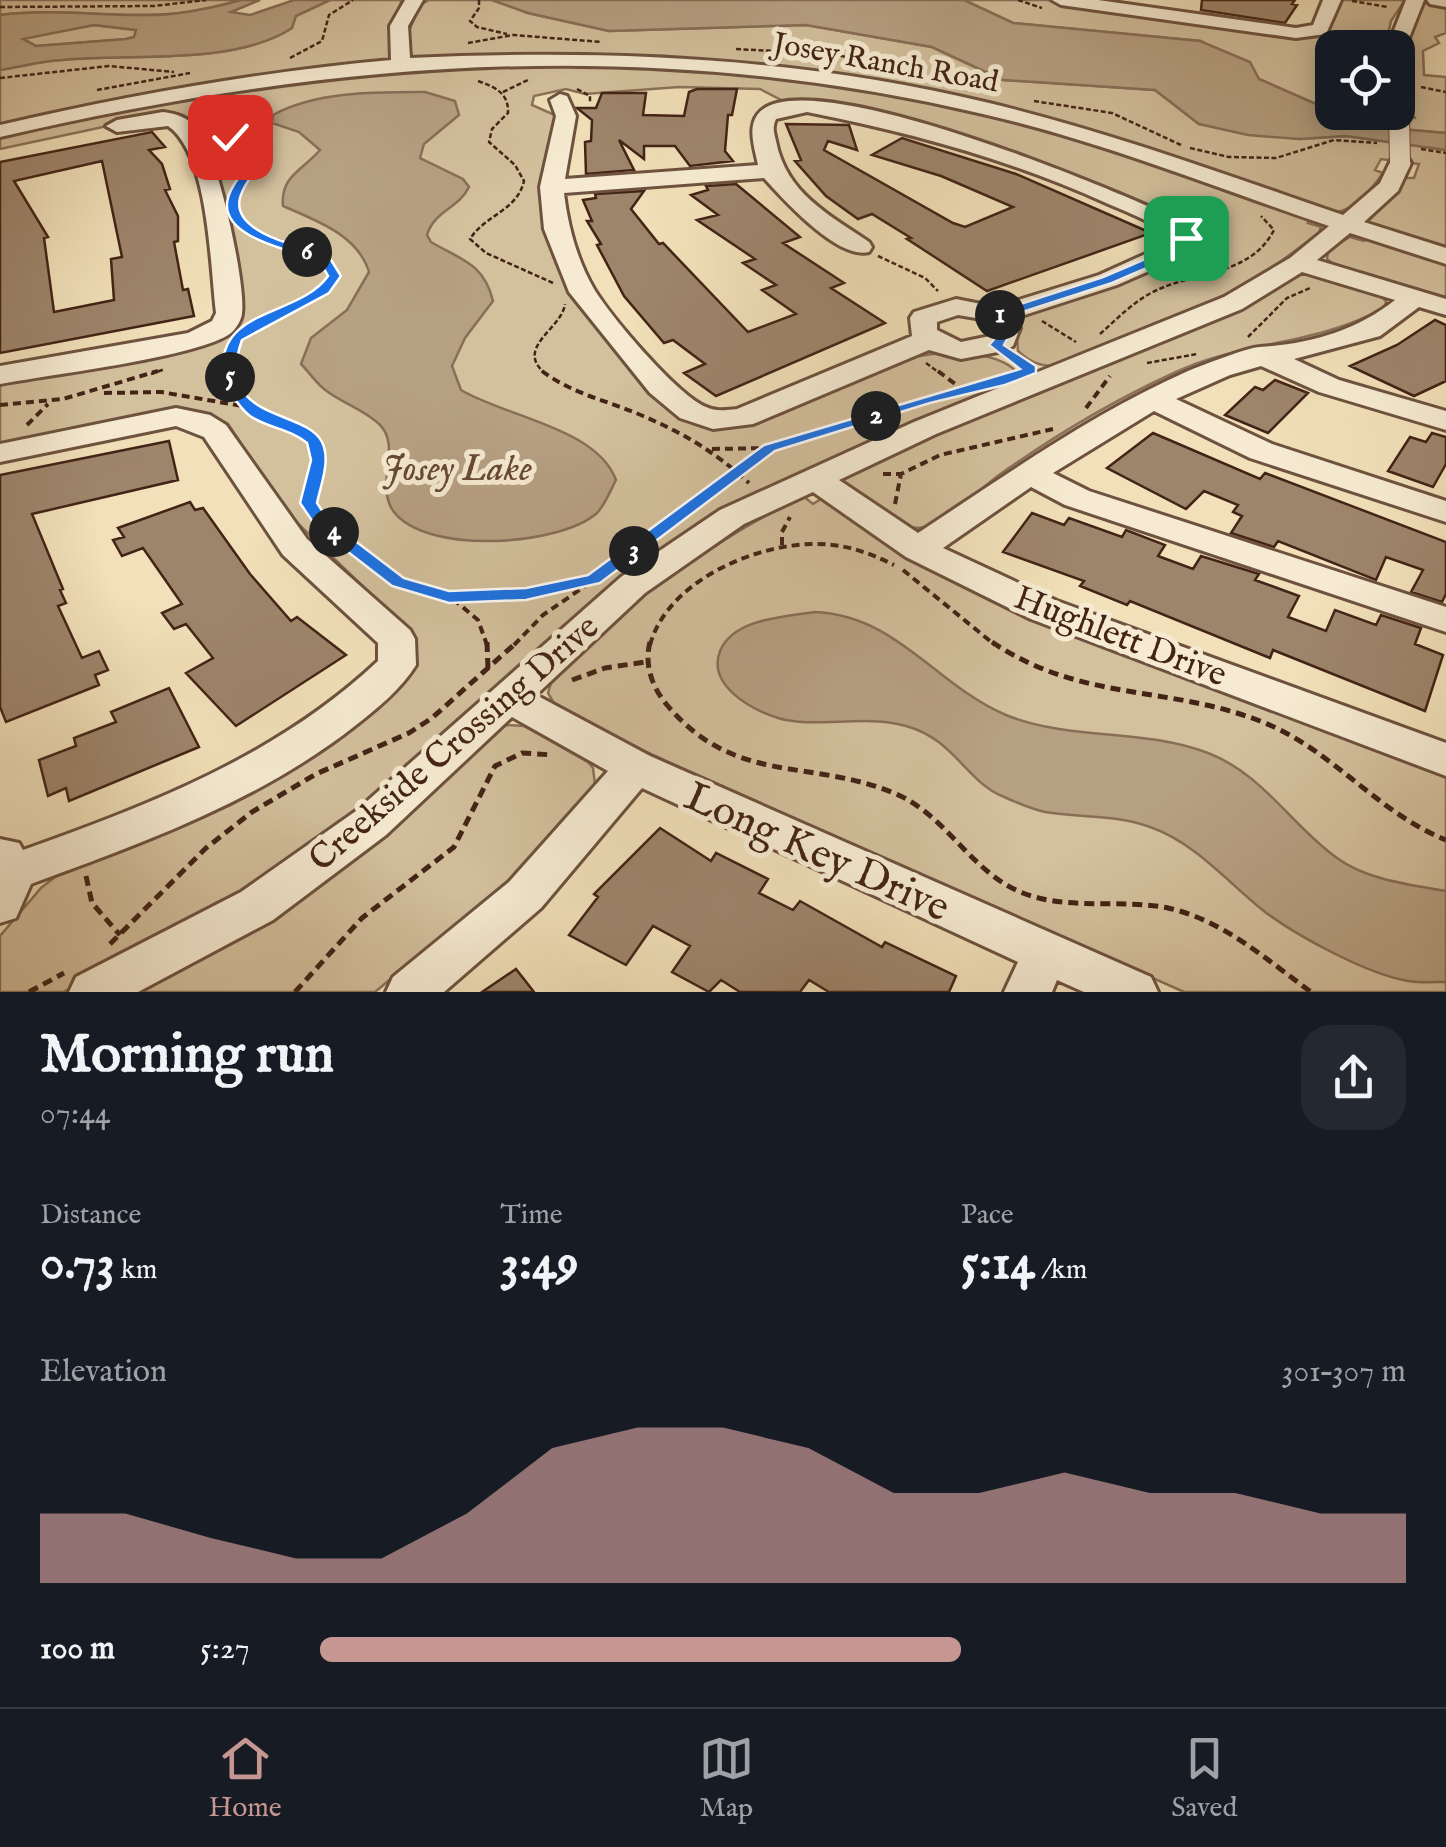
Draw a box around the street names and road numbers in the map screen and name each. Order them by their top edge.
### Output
street label: Josey Ranch Road [767,25,1002,103]
street label: Hughlett Drive [1007,576,1233,698]
street label: Creekside Crossing Drive [300,606,609,882]
street label: Long Key Drive [676,771,957,935]

